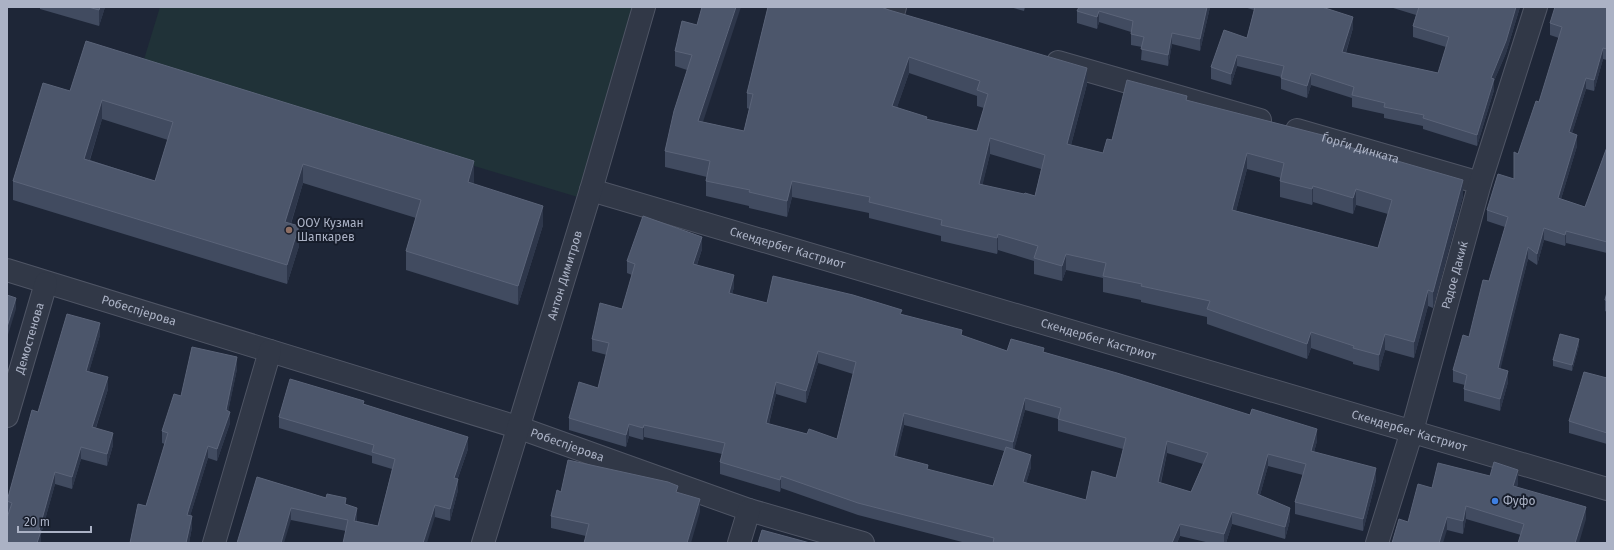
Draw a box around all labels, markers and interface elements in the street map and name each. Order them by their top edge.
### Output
street label: Ѓорѓи Динката [1320,130,1401,166]
place label: ООУ Кузман Шапкарев [297,216,364,244]
street label: Скендербег Кастриот [728,224,848,272]
marker: ООУ Кузман Шапкарев [284,225,294,235]
street label: Антон Димитров [545,229,585,322]
street label: Радое Дакиќ [1439,239,1471,311]
street label: Робеспјерова [100,293,178,329]
street label: Демостенова [12,301,47,377]
street label: Скендербег Кастриот [1039,316,1158,363]
street label: Скендербег Кастриот [1350,407,1469,455]
street label: Робеспјерова [529,425,606,465]
place label: Фуфо [1503,494,1536,508]
marker: Фуфо [1490,496,1500,506]
scale bar [18,508,91,534]
text: 20 m [24,515,50,529]

